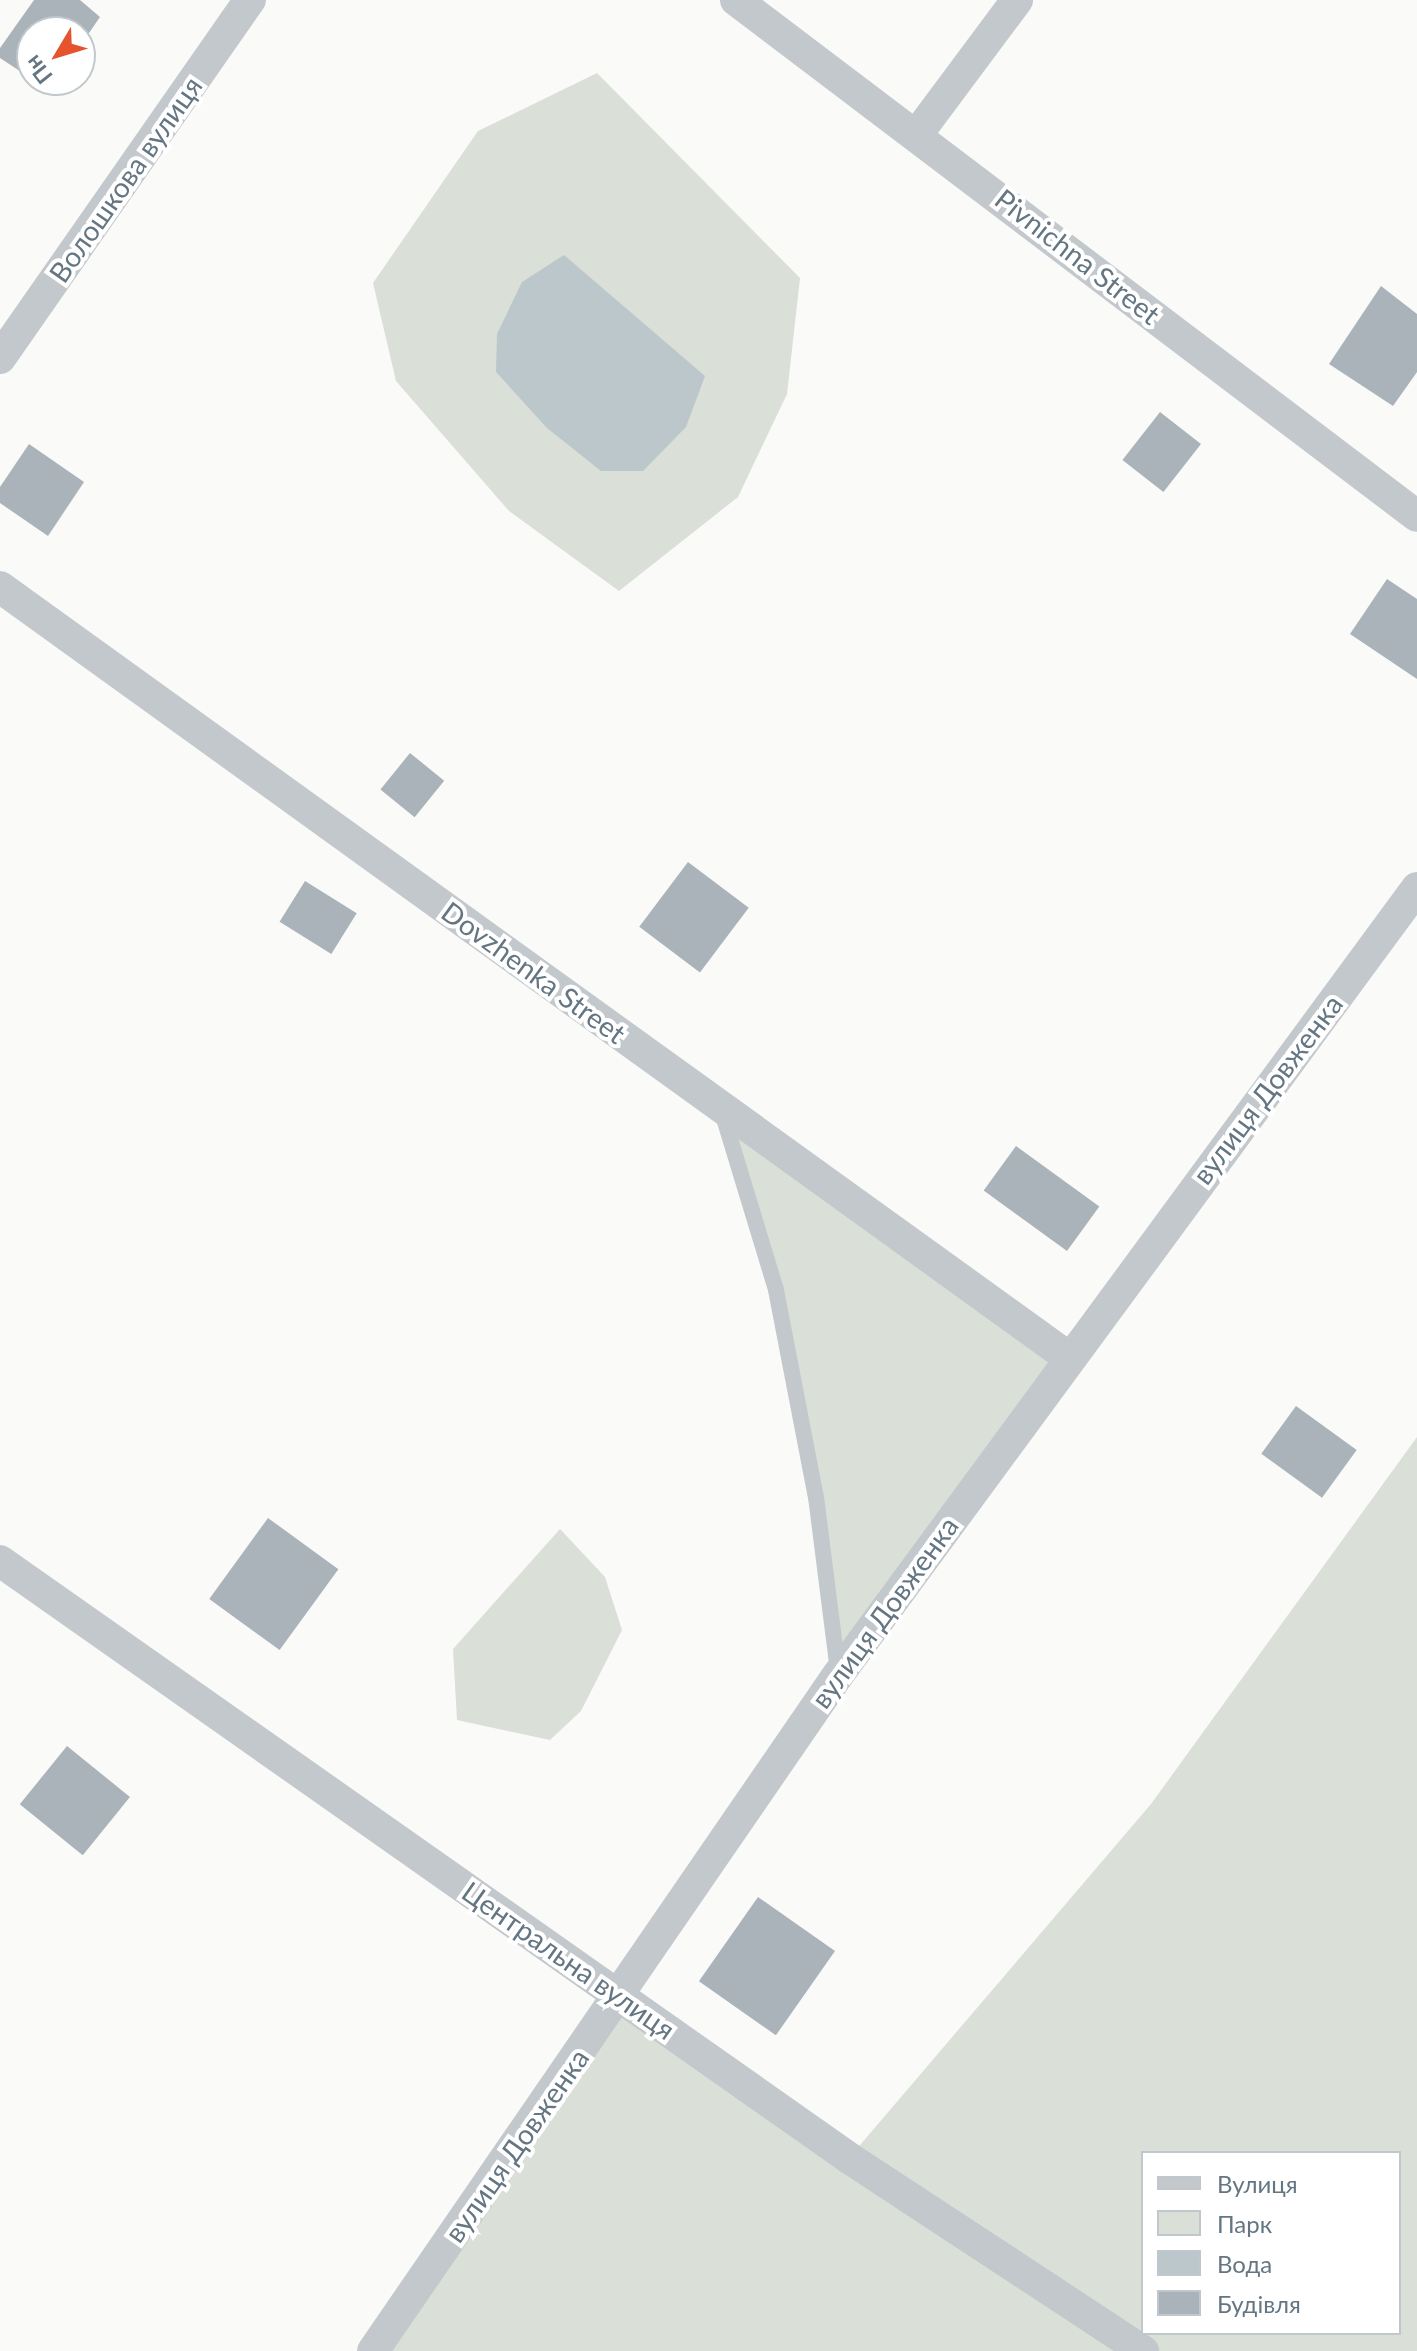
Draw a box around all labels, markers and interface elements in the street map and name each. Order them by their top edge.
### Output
north arrow [16,16,96,96]
text: Пн [19,50,58,90]
street label: Волошкова вулиця [41,70,209,288]
street label: Pivnichna Street [989,181,1167,331]
street label: Dovzhenka Street [436,894,632,1050]
street label: вулиця Довженка [1185,988,1349,1190]
street label: вулиця Довженка [803,1510,965,1714]
street label: Центральна вулиця [456,1874,682,2046]
street label: вулиця Довженка [437,2042,595,2248]
legend [1141,2151,1401,2335]
text: Вулиця [1217,2169,1298,2198]
text: Парк [1217,2209,1272,2238]
text: Вода [1217,2249,1272,2278]
text: Будівля [1217,2289,1301,2318]

